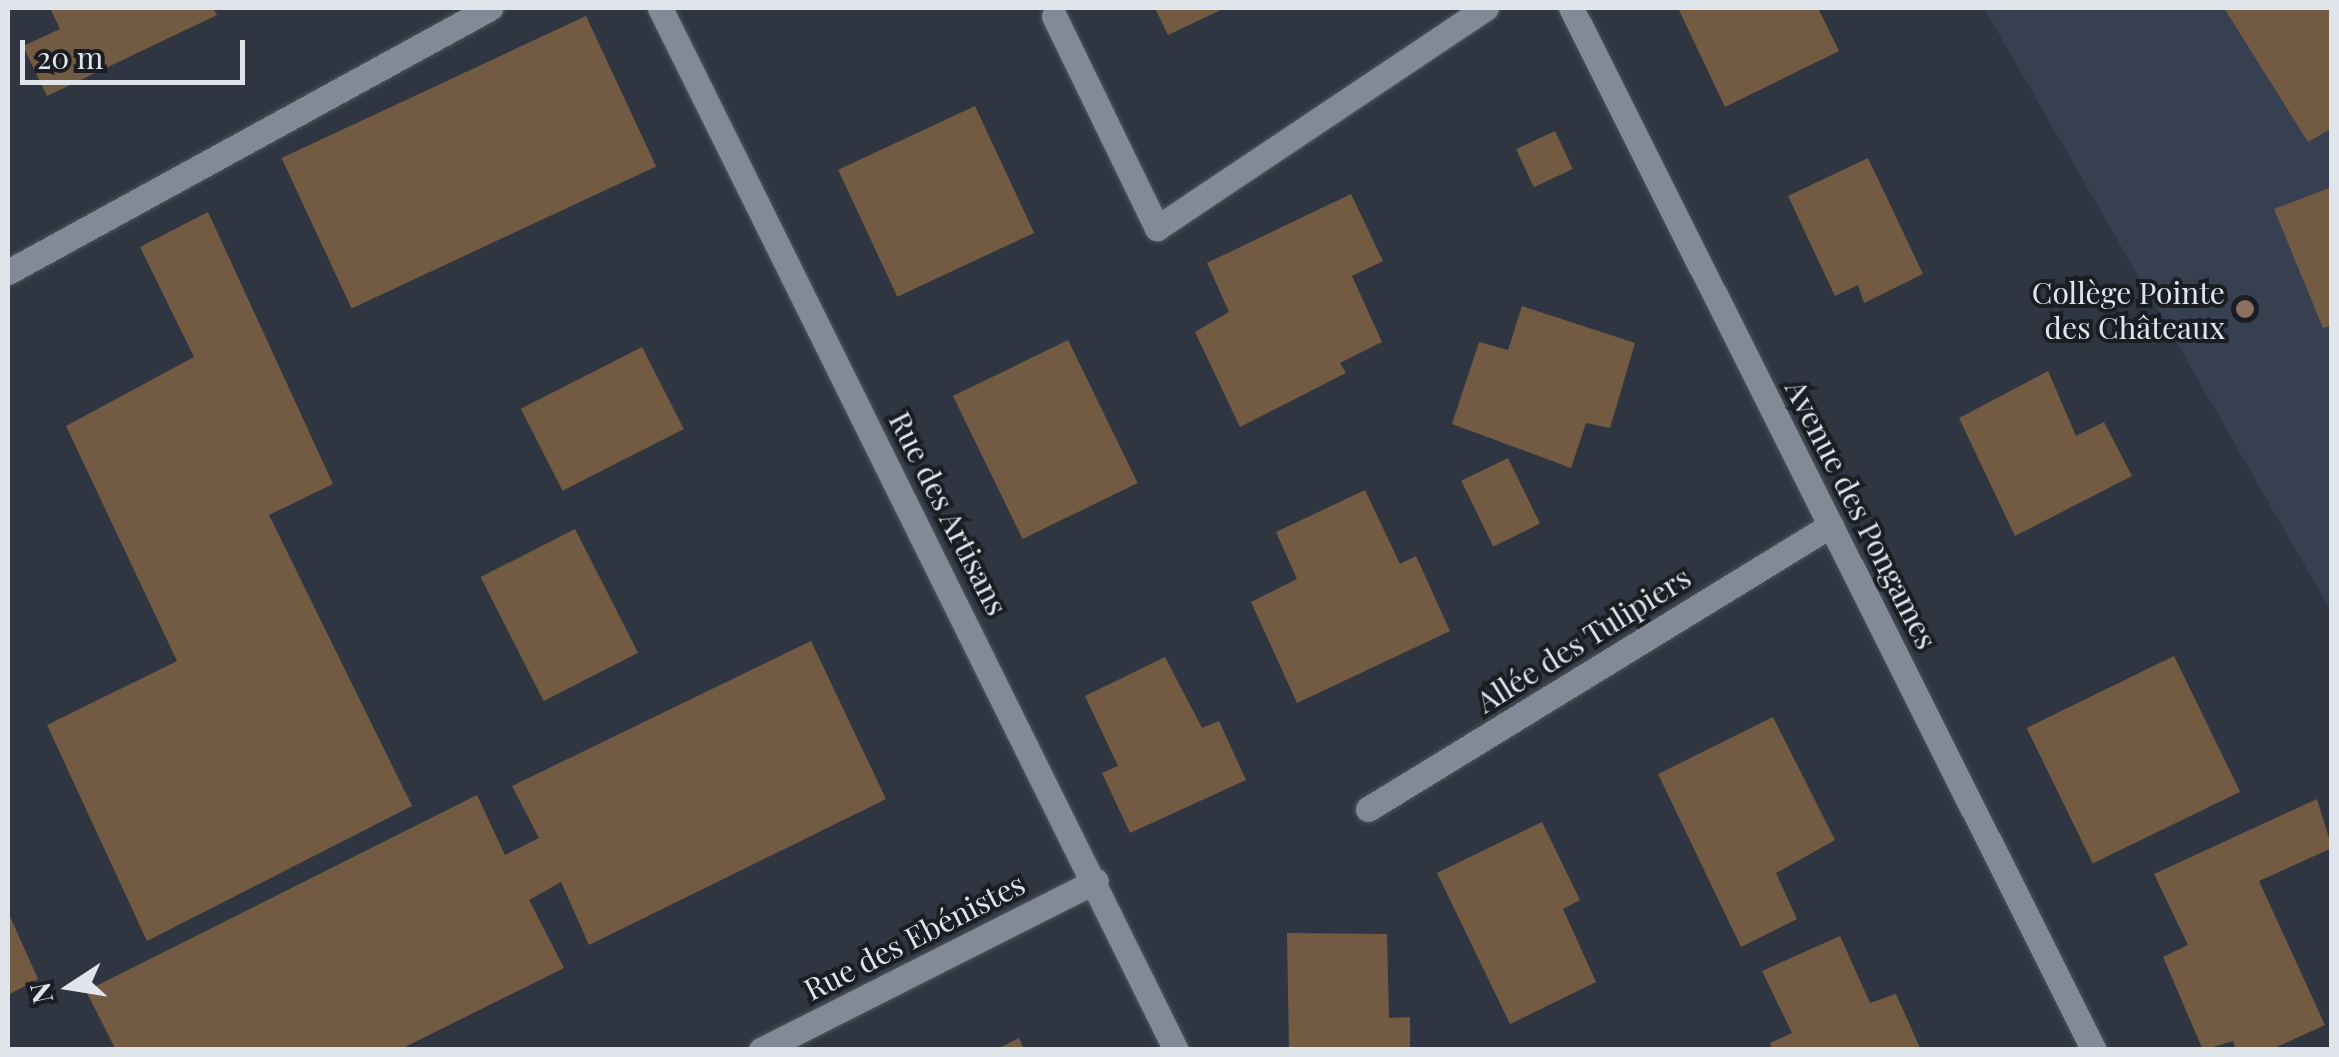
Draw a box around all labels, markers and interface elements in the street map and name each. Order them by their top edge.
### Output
scale bar [25,20,250,82]
text: 20 m [37,37,103,77]
place label: Collège Pointe des Châteaux [2032,274,2225,344]
marker: Collège Pointe des Châteaux [2234,298,2256,320]
street label: Avenue des Pongames [1779,374,1945,654]
street label: Rue des Artisans [882,405,1016,621]
street label: Allée des Tulipiers [1469,558,1697,720]
street label: Rue des Ebénistes [798,865,1030,1007]
north arrow [20,937,120,1037]
text: N [20,980,60,1007]

